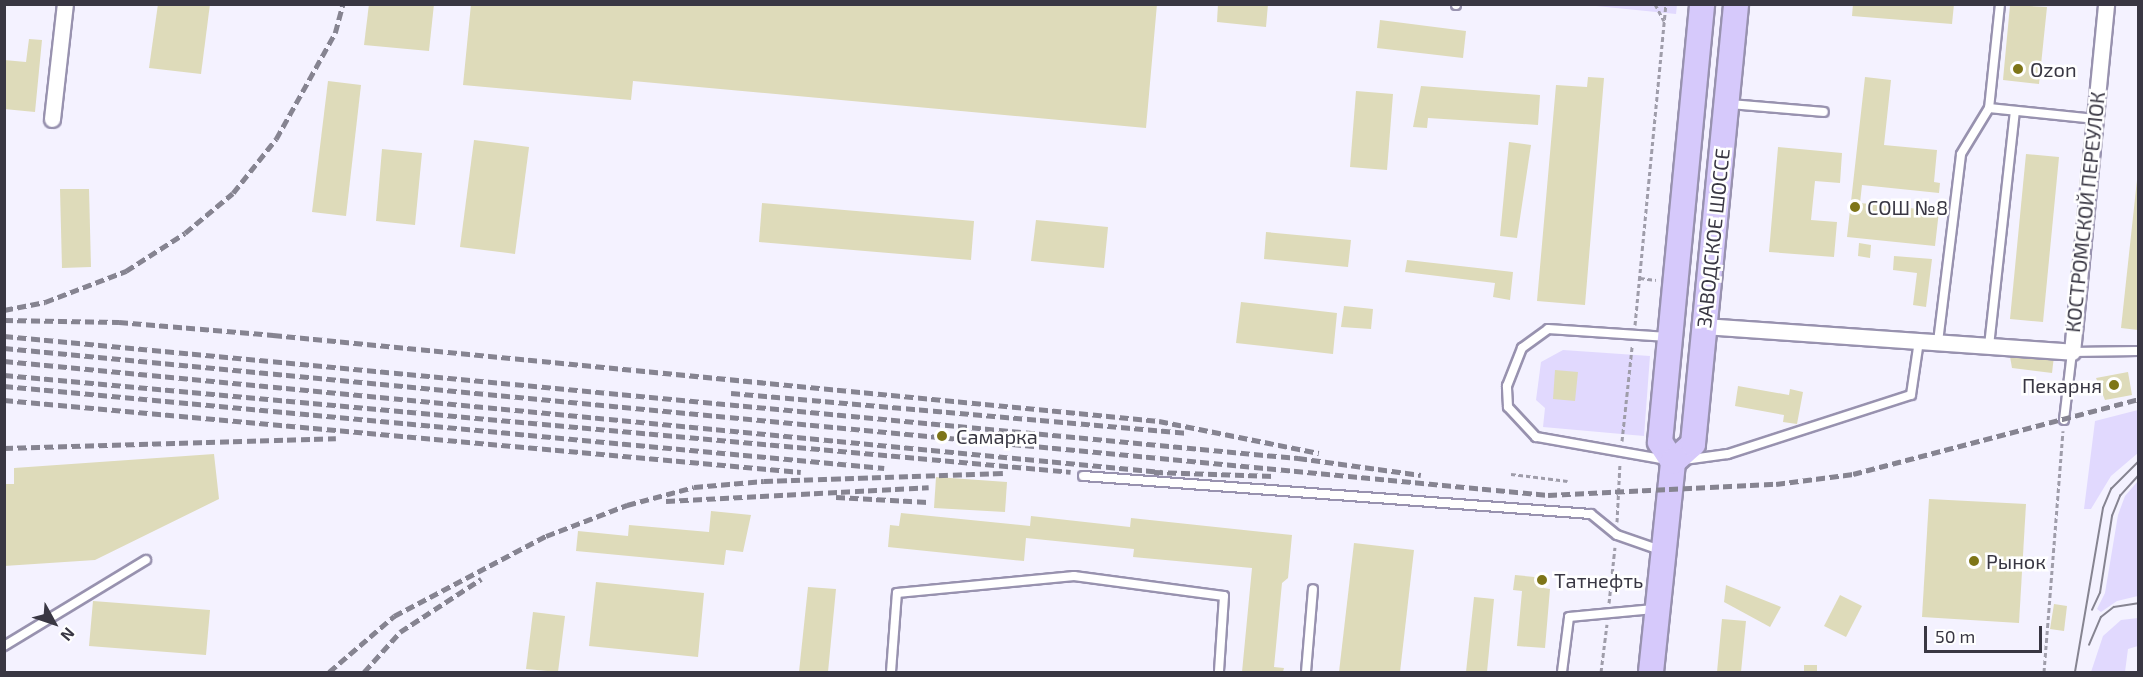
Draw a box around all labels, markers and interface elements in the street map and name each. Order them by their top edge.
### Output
place label: Ozon [2030,57,2077,81]
marker: Ozon [2011,62,2025,76]
street label: КОСТРОМСКОЙ ПЕРЕУЛОК [2060,90,2110,334]
street label: ЗАВОДСКОЕ ШОССЕ [1692,147,1734,329]
place label: СОШ №8 [1867,195,1948,219]
marker: СОШ №8 [1848,200,1862,214]
place label: Пекарня [2022,373,2102,397]
marker: Пекарня [2107,378,2121,392]
place label: Самарка [956,424,1038,448]
marker: Самарка [933,427,951,445]
place label: Рынок [1986,549,2046,573]
marker: Рынок [1967,554,1981,568]
place label: Татнефть [1554,568,1643,592]
marker: Татнефть [1535,573,1549,587]
north arrow [24,593,84,653]
scale bar [1927,614,2046,652]
text: N [57,624,79,645]
text: 50 m [1935,625,1975,647]

